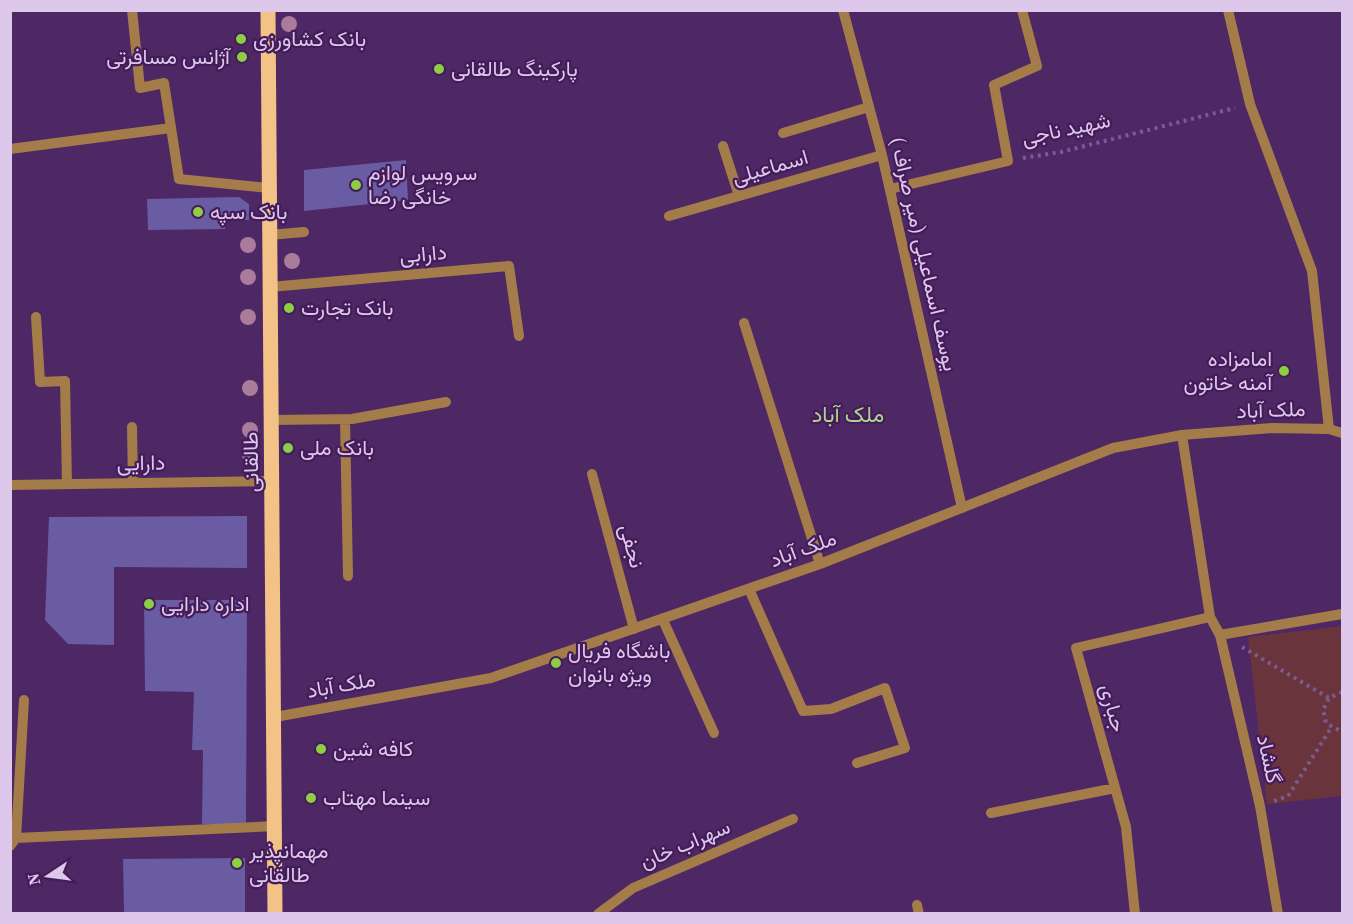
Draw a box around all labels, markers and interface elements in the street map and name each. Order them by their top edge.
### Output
place label: بانک کشاورزی [253,24,366,53]
marker: بانک کشاورزی [234,32,248,46]
place label: آژانس مسافرتی [106,42,232,71]
marker: آژانس مسافرتی [235,50,249,64]
place label: پارکینگ طالقانی [451,54,578,83]
marker: پارکینگ طالقانی [432,62,446,76]
street label: شهید ناجی [1019,105,1113,152]
street label: یوسف اسماعیلی (میر صراف ) [883,134,966,374]
street label: اسماعیلی [728,142,811,191]
place label: سرویس لوازم خانگی رضا [368,158,477,211]
marker: سرویس لوازم خانگی رضا [349,178,363,192]
place label: بانک سپه [210,197,287,226]
marker: بانک سپه [191,205,205,219]
street label: دارابی [398,237,448,270]
place label: بانک تجارت [301,293,394,322]
marker: بانک تجارت [282,301,296,315]
place label: امامزاده آمنه خاتون [1184,344,1274,397]
marker: امامزاده آمنه خاتون [1277,364,1291,378]
street label: ملک آباد [1236,394,1306,425]
district label: ملک آباد [812,399,884,429]
street label: طالقانی [235,431,266,493]
place label: بانک ملی [300,433,374,462]
marker: بانک ملی [281,441,295,455]
street label: دارایی [116,448,166,477]
street label: نجفی [613,521,652,571]
street label: ملک آباد [765,523,840,574]
place label: اداره دارایی [161,589,250,618]
marker: اداره دارایی [142,597,156,611]
place label: باشگاه فریال ویژه بانوان [568,636,670,689]
marker: باشگاه فریال ویژه بانوان [549,656,563,670]
street label: ملک آباد [304,664,377,705]
street label: جباری [1093,681,1134,735]
street label: گلشاد [1250,732,1289,786]
place label: کافه شین [333,734,413,763]
marker: کافه شین [314,742,328,756]
place label: سینما مهتاب [323,783,430,812]
marker: سینما مهتاب [304,791,318,805]
street label: سهراب خان [635,812,734,876]
place label: مهمانپذیر طالقانی [248,836,328,889]
north arrow [18,846,78,906]
marker: مهمانپذیر طالقانی [230,856,244,870]
text: N [21,871,45,888]

